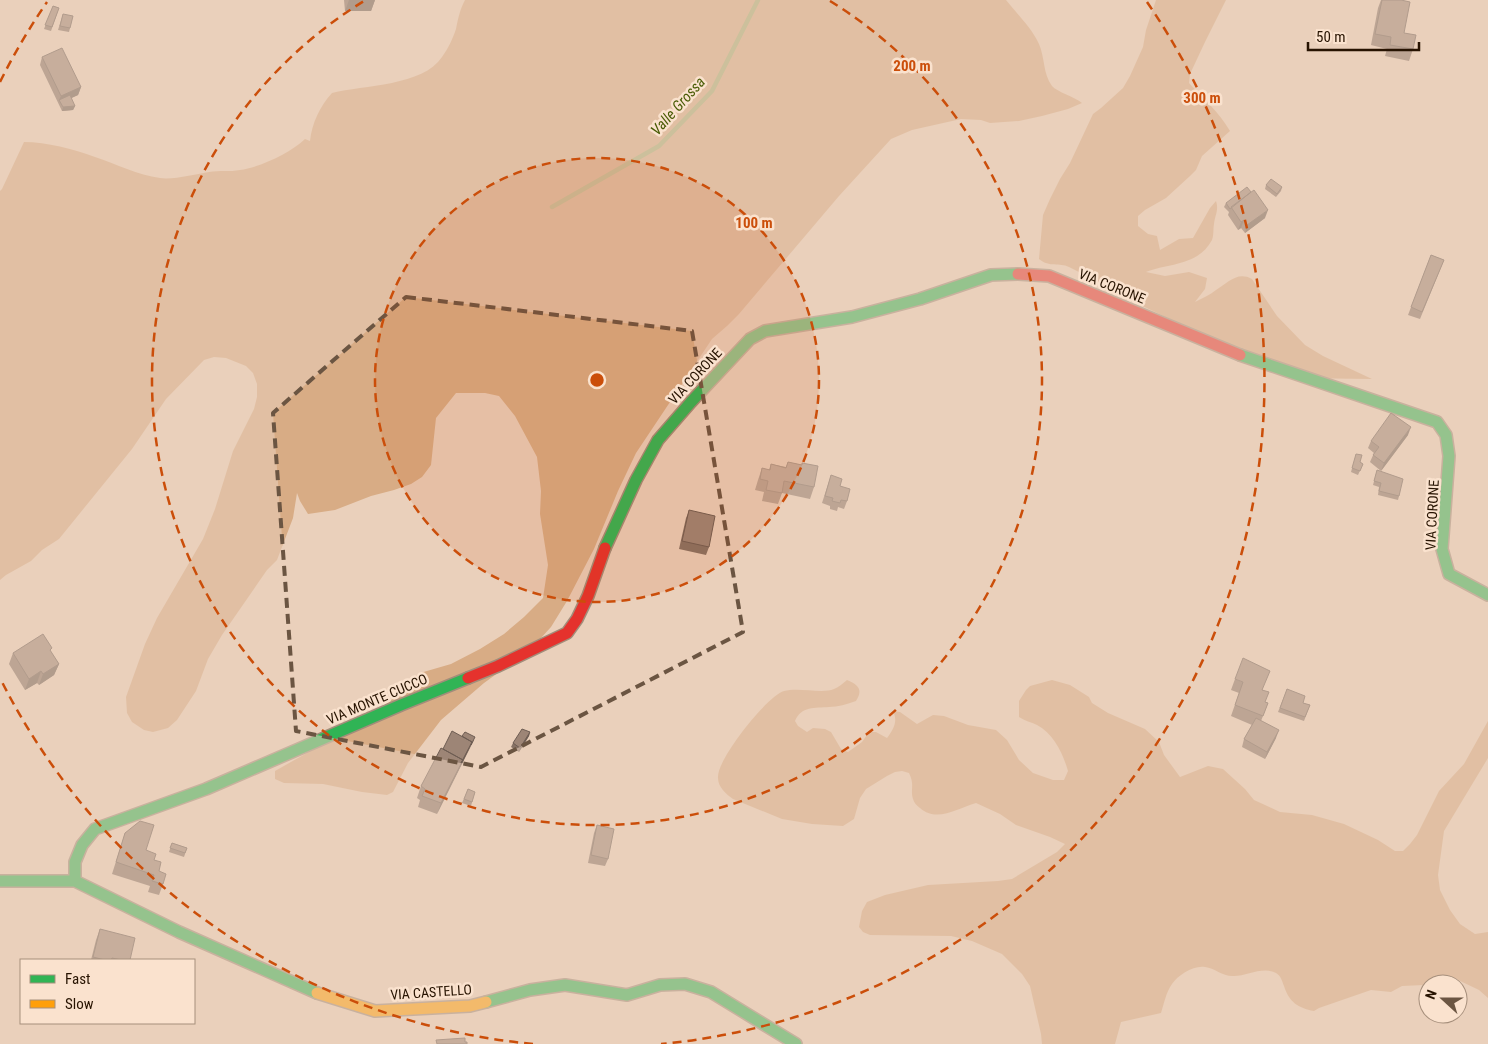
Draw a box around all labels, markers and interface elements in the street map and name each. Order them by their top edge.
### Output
scale bar [1308,20,1419,52]
text: 50 m [1316,28,1346,46]
text: 200 m [893,57,931,75]
water label: Valle Grossa [647,73,709,139]
text: 300 m [1183,89,1221,107]
text: 100 m [735,214,773,232]
street label: VIA CORONE [1076,265,1148,307]
street label: VIA CORONE [665,345,725,407]
centre of rings [588,371,606,389]
street label: VIA CORONE [1422,479,1442,551]
street label: VIA MONTE CUCCO [324,671,430,727]
legend [20,959,195,1024]
text: Fast [65,970,90,988]
north arrow [1418,974,1468,1024]
street label: VIA CASTELLO [390,981,472,1003]
text: N [1422,987,1440,1001]
text: Slow [65,995,94,1013]

